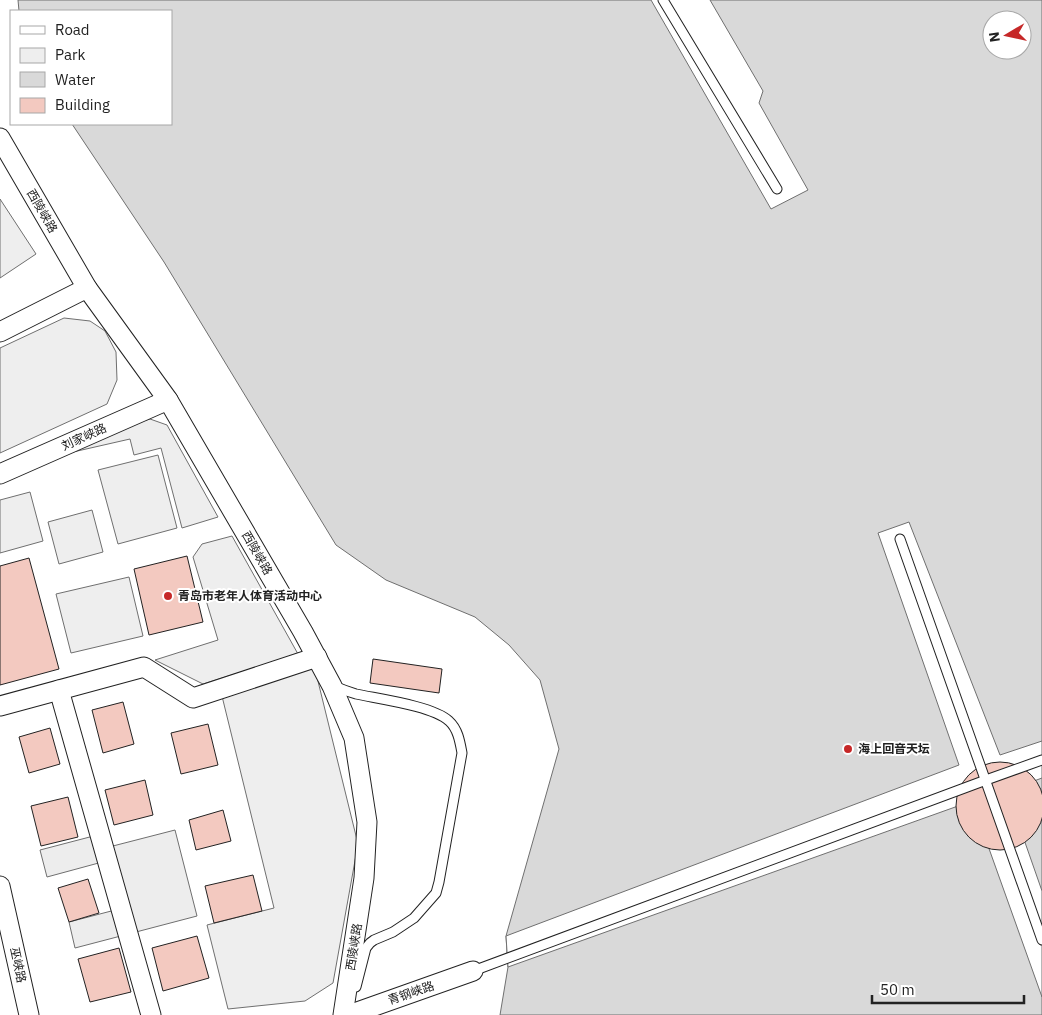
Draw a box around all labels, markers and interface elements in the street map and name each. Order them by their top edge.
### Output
legend [10,10,172,125]
north arrow [982,10,1032,60]
text: Road [55,20,90,39]
text: N [984,31,1004,43]
text: Park [55,45,85,64]
text: Water [55,70,96,89]
text: Building [55,95,110,114]
street label: 西陵峡路 [24,186,61,235]
street label: 刘家峡路 [59,420,109,453]
street label: 西陵峡路 [239,528,276,577]
place label: 青岛市老年人体育活动中心 [178,588,322,603]
marker: 青岛市老年人体育活动中心 [162,590,174,602]
place label: 海上回音天坛 [858,741,930,756]
marker: 海上回音天坛 [842,743,854,755]
street label: 西陵峡路 [342,922,365,972]
street label: 巫峡路 [7,946,30,984]
scale bar [872,972,1024,1004]
street label: 青钢峡路 [386,978,436,1007]
text: 50 m [880,980,915,999]

